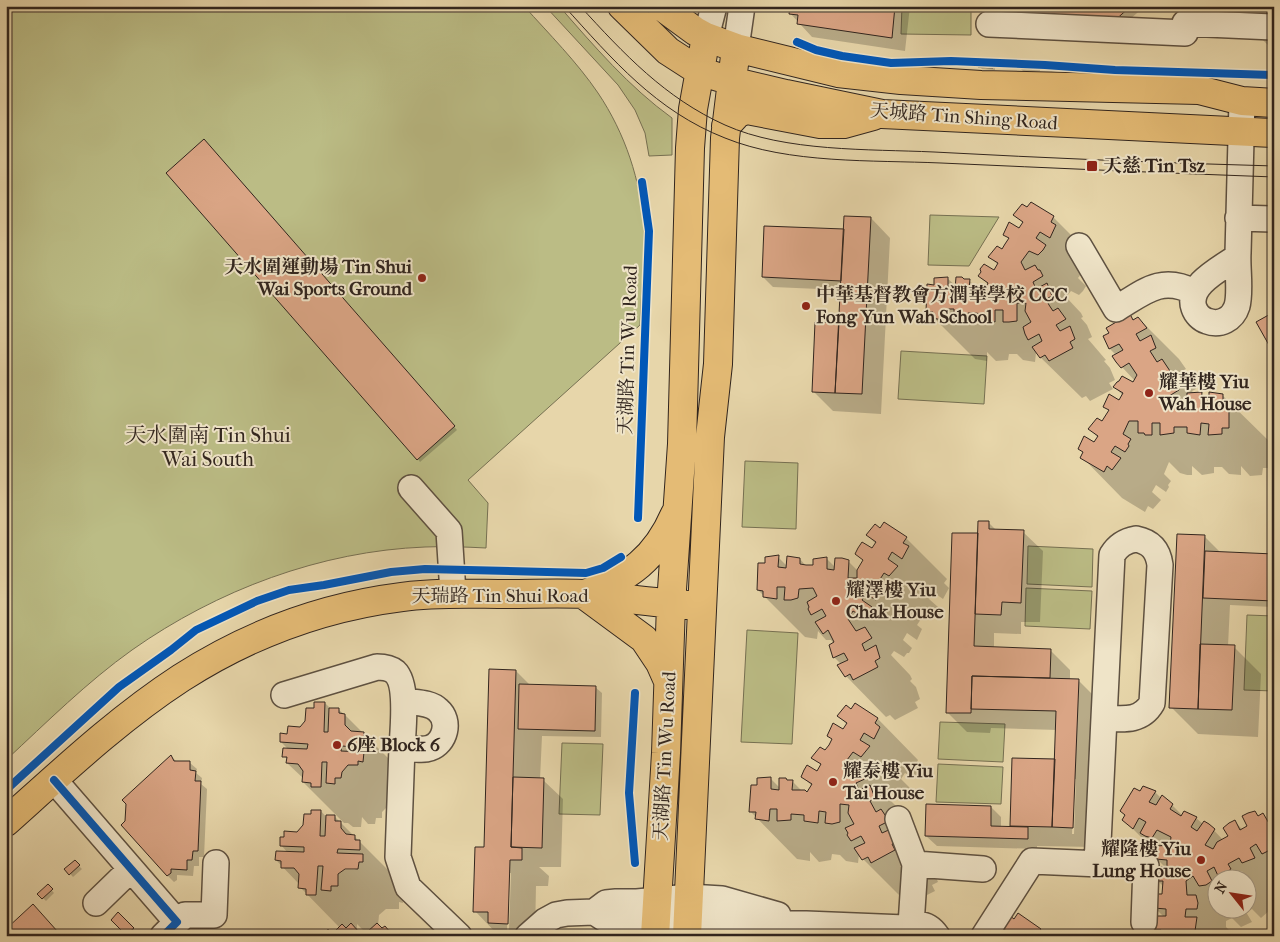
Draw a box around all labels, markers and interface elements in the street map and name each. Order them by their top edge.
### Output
street label: 天城路 Tin Shing Road [870,99,1059,135]
place label: 天慈 Tin Tsz [1103,155,1206,177]
marker: 天慈 Tin Tsz [1085,159,1099,173]
place label: 天水圍運動場 Tin Shui Wai Sports Ground [224,256,413,300]
street label: 天湖路 Tin Wu Road [614,264,642,435]
marker: 天水圍運動場 Tin Shui Wai Sports Ground [416,272,428,284]
place label: 中華基督教會方潤華學校 CCC Fong Yun Wah School [815,284,1068,328]
marker: 中華基督教會方潤華學校 CCC Fong Yun Wah School [800,300,812,312]
place label: 耀華樓 Yiu Wah House [1158,371,1252,415]
marker: 耀華樓 Yiu Wah House [1143,387,1155,399]
district label: 天水圍南 Tin Shui Wai South [125,423,291,471]
place label: 耀澤樓 Yiu Chak House [846,579,944,623]
street label: 天瑞路 Tin Shui Road [411,585,589,607]
marker: 耀澤樓 Yiu Chak House [830,595,842,607]
street label: 天湖路 Tin Wu Road [650,670,680,841]
place label: 6座 Block 6 [347,734,441,756]
marker: 6座 Block 6 [331,739,343,751]
place label: 耀泰樓 Yiu Tai House [842,760,933,804]
marker: 耀泰樓 Yiu Tai House [827,776,839,788]
place label: 耀隆樓 Yiu Lung House [1092,838,1192,882]
marker: 耀隆樓 Yiu Lung House [1195,854,1207,866]
north arrow [1208,870,1258,920]
text: N [1211,879,1231,897]

